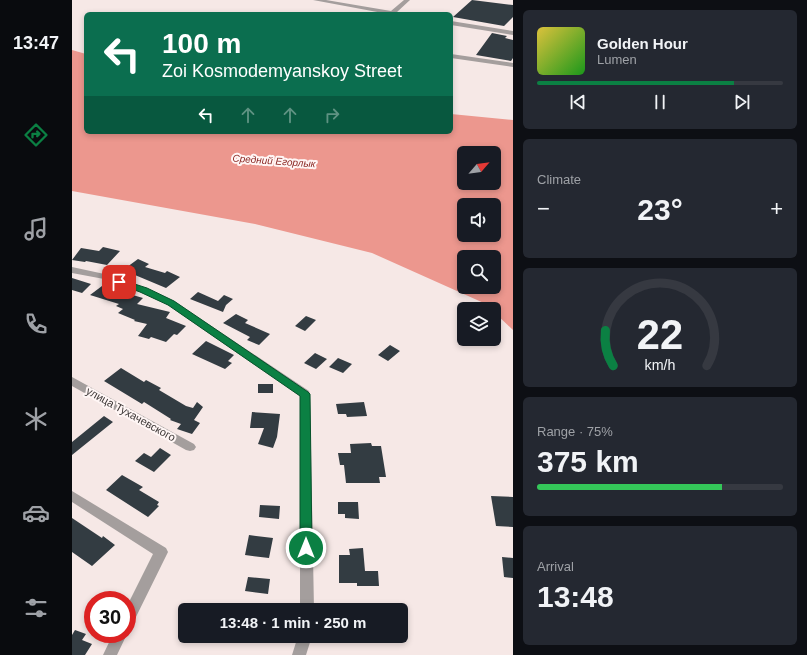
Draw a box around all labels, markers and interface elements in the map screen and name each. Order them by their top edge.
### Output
icon: left [96,28,148,80]
text: 100 m [162,28,241,59]
text: 13:47 [13,33,59,53]
text: Golden Hour [597,35,688,52]
text: Lumen [597,52,637,67]
text: Zoi Kosmodemyanskoy Street [162,61,402,81]
icon: previous [567,91,589,113]
icon: pause [649,91,671,113]
icon: next [731,91,753,113]
icon: left [195,104,217,126]
icon: ahead [237,104,259,126]
icon: ahead [279,104,301,126]
icon: right [321,104,343,126]
icon: directions [22,121,50,149]
north arrow [457,146,501,190]
map controls [457,146,501,346]
water label: Средний Егорлык [232,153,317,169]
text: Climate [537,172,581,187]
text: 23° [637,193,683,226]
text: − [537,196,550,221]
text: + [770,196,783,221]
button: sound [457,198,501,242]
icon: music [22,215,50,243]
button: search [457,250,501,294]
pin [102,265,136,299]
icon: arrive [108,271,130,293]
button: layers [457,302,501,346]
icon: phone [22,310,50,338]
text: 22 [637,310,683,357]
text: km/h [645,356,676,372]
street label: улица Тухачевского [84,384,178,444]
icon: climate [22,405,50,433]
text: Range · 75% [537,424,613,439]
text: 375 km [537,445,639,478]
icon: car [22,499,50,527]
position arrow [285,527,327,569]
text: Arrival [537,559,574,574]
text: 13:48 [537,580,614,613]
speed limit sign: 30 [84,591,136,643]
icon: filters [22,594,50,622]
text: 13:48 · 1 min · 250 m [220,614,366,631]

